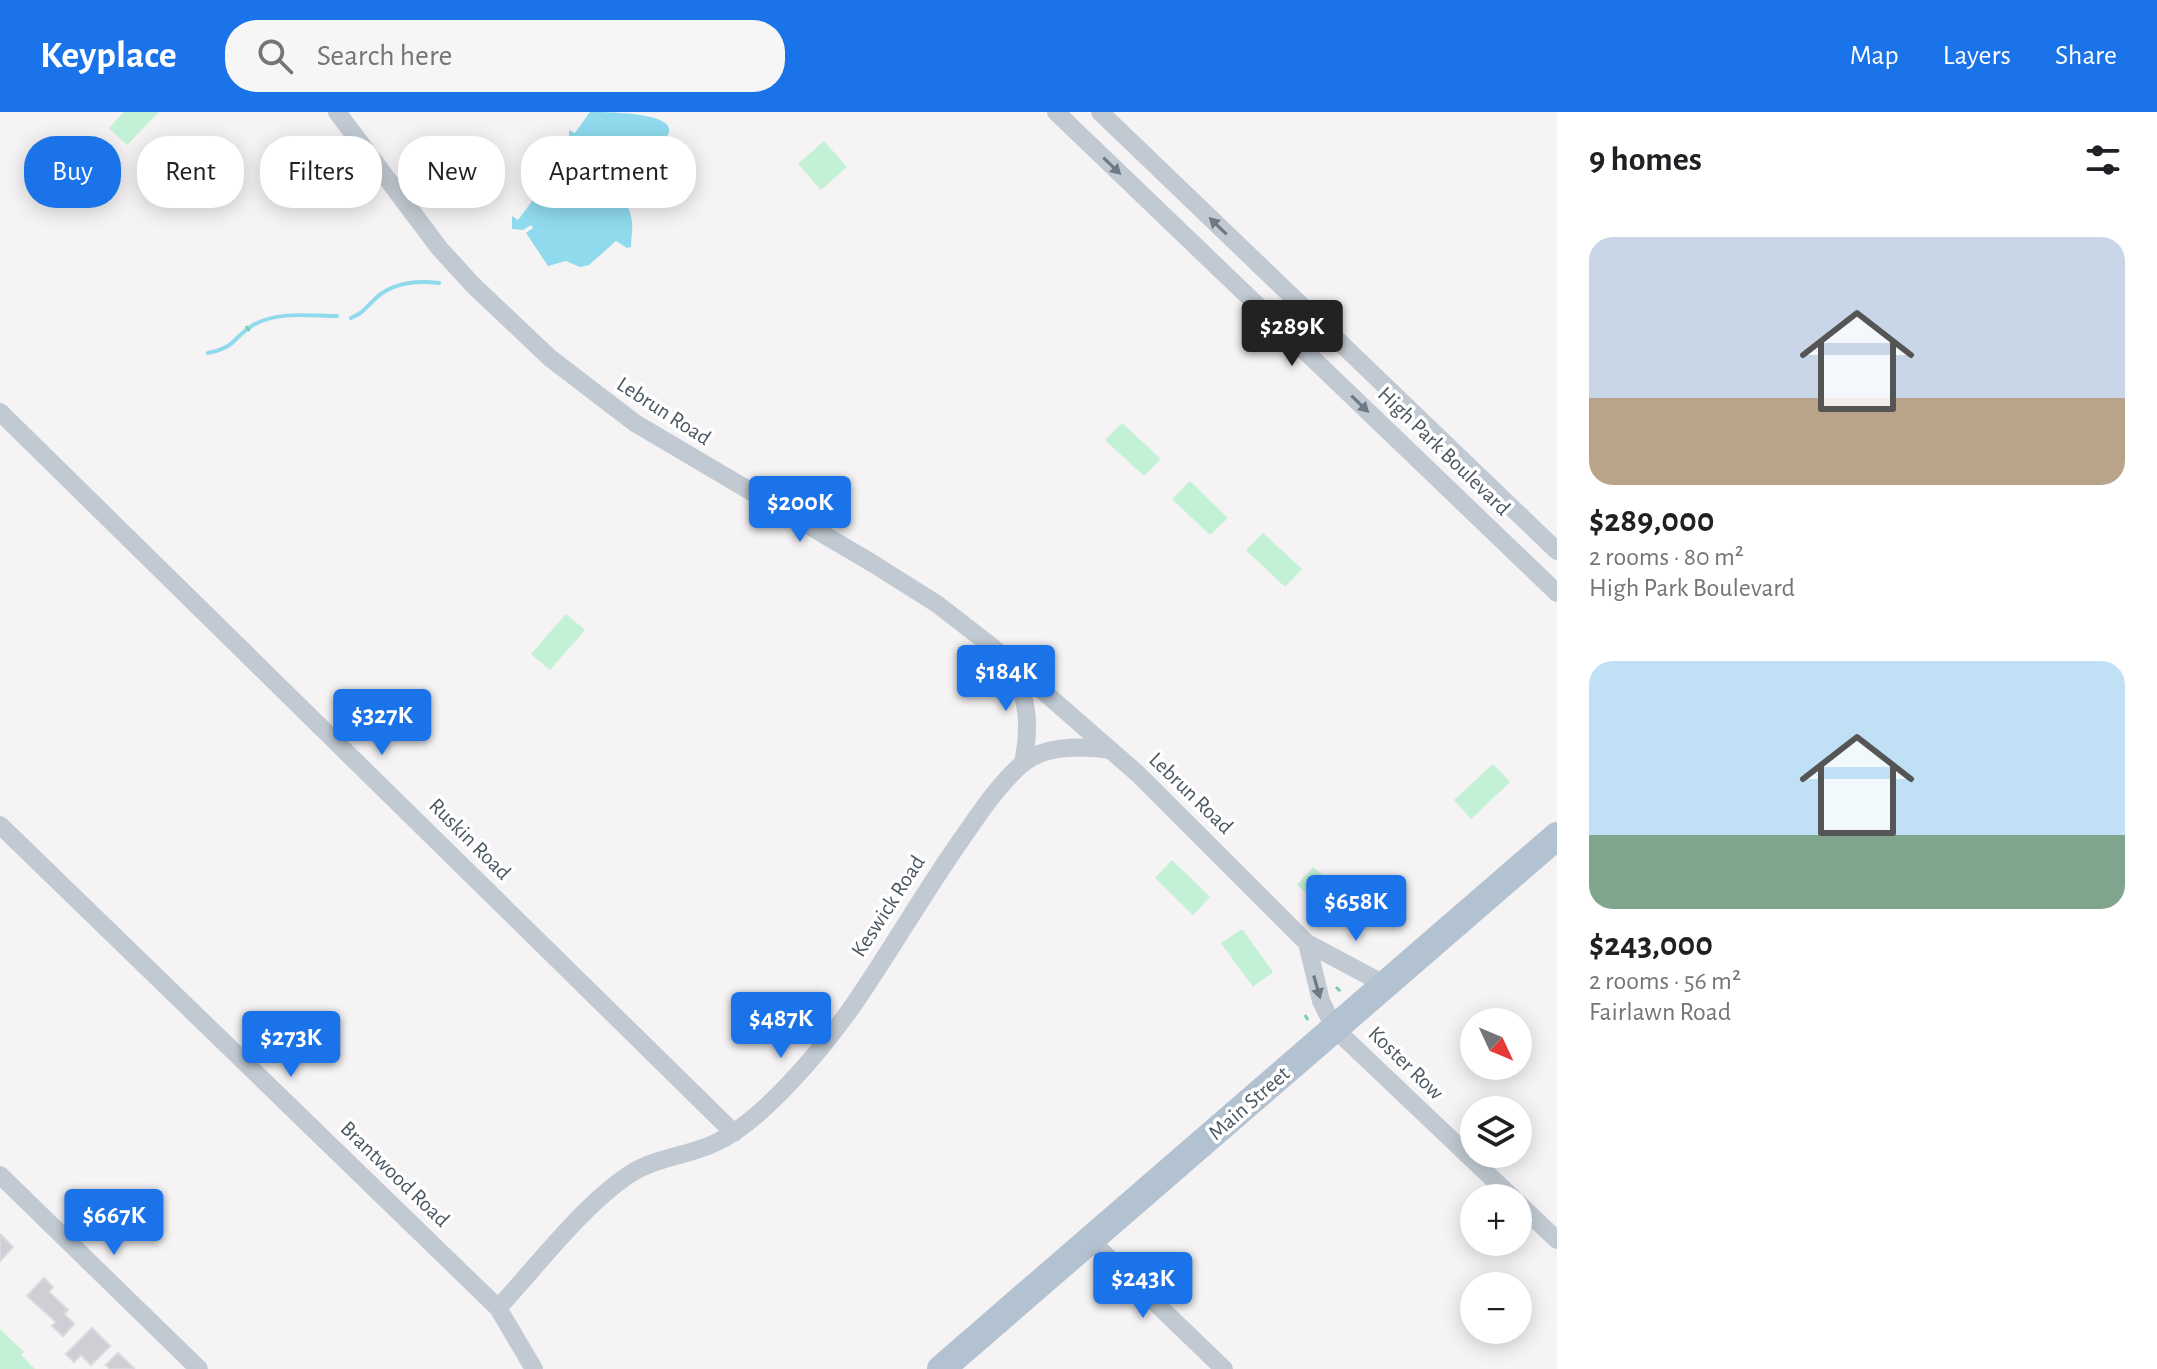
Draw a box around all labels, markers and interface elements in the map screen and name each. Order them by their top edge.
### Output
search box [225,20,785,92]
icon: search [253,34,297,78]
text: Keyplace [40,37,177,75]
text: Search here [317,41,452,71]
text: Map [1850,42,1899,70]
text: Layers [1943,42,2011,70]
text: Share [2055,42,2117,70]
chip: Buy [24,136,121,208]
chip: Rent [137,136,244,208]
chip: Filters [260,136,382,208]
chip: New [398,136,505,208]
chip: Apartment [521,136,696,208]
icon: filters [2081,138,2125,182]
text: 9 homes [1589,143,1702,177]
one-way arrow [1102,156,1121,175]
one-way arrow [1209,217,1228,236]
icon: home [1785,289,1929,433]
pin: $289K [1236,300,1348,368]
text: $289K [1260,313,1324,339]
street label: Lebrun Road [613,373,715,449]
street label: High Park Boulevard [1374,383,1514,519]
one-way arrow [1350,394,1369,413]
pin: $200K [744,476,856,544]
text: $200K [767,489,833,515]
text: $289,000 [1589,504,1714,538]
text: 2 rooms · 80 m² [1589,544,1744,570]
text: High Park Boulevard [1589,575,1795,601]
pin: $184K [950,645,1062,713]
text: $184K [975,658,1037,684]
pin: $327K [326,689,438,757]
text: $327K [351,702,413,728]
icon: home [1785,713,1929,857]
street label: Lebrun Road [1145,748,1237,838]
street label: Ruskin Road [425,794,515,884]
street label: Keswick Road [847,851,929,961]
pin: $658K [1300,875,1412,943]
text: $658K [1324,888,1388,914]
text: $243,000 [1589,928,1713,962]
text: 2 rooms · 56 m² [1589,968,1741,994]
one-way arrow [1311,976,1324,1000]
pin: $487K [725,992,837,1060]
text: Fairlawn Road [1589,999,1731,1025]
text: $487K [749,1005,813,1031]
north arrow [1460,1008,1532,1080]
map controls [1460,1008,1532,1344]
pin: $273K [235,1011,347,1079]
street label: Koster Row [1364,1022,1448,1104]
text: $273K [260,1024,322,1050]
street label: Main Street [1204,1062,1294,1144]
button: layers [1460,1096,1532,1168]
street label: Brantwood Road [336,1117,454,1231]
button: + [1460,1184,1532,1256]
pin: $667K [58,1189,170,1257]
text: $667K [82,1202,146,1228]
pin: $243K [1087,1252,1199,1320]
text: $243K [1111,1265,1175,1291]
button: − [1460,1272,1532,1344]

